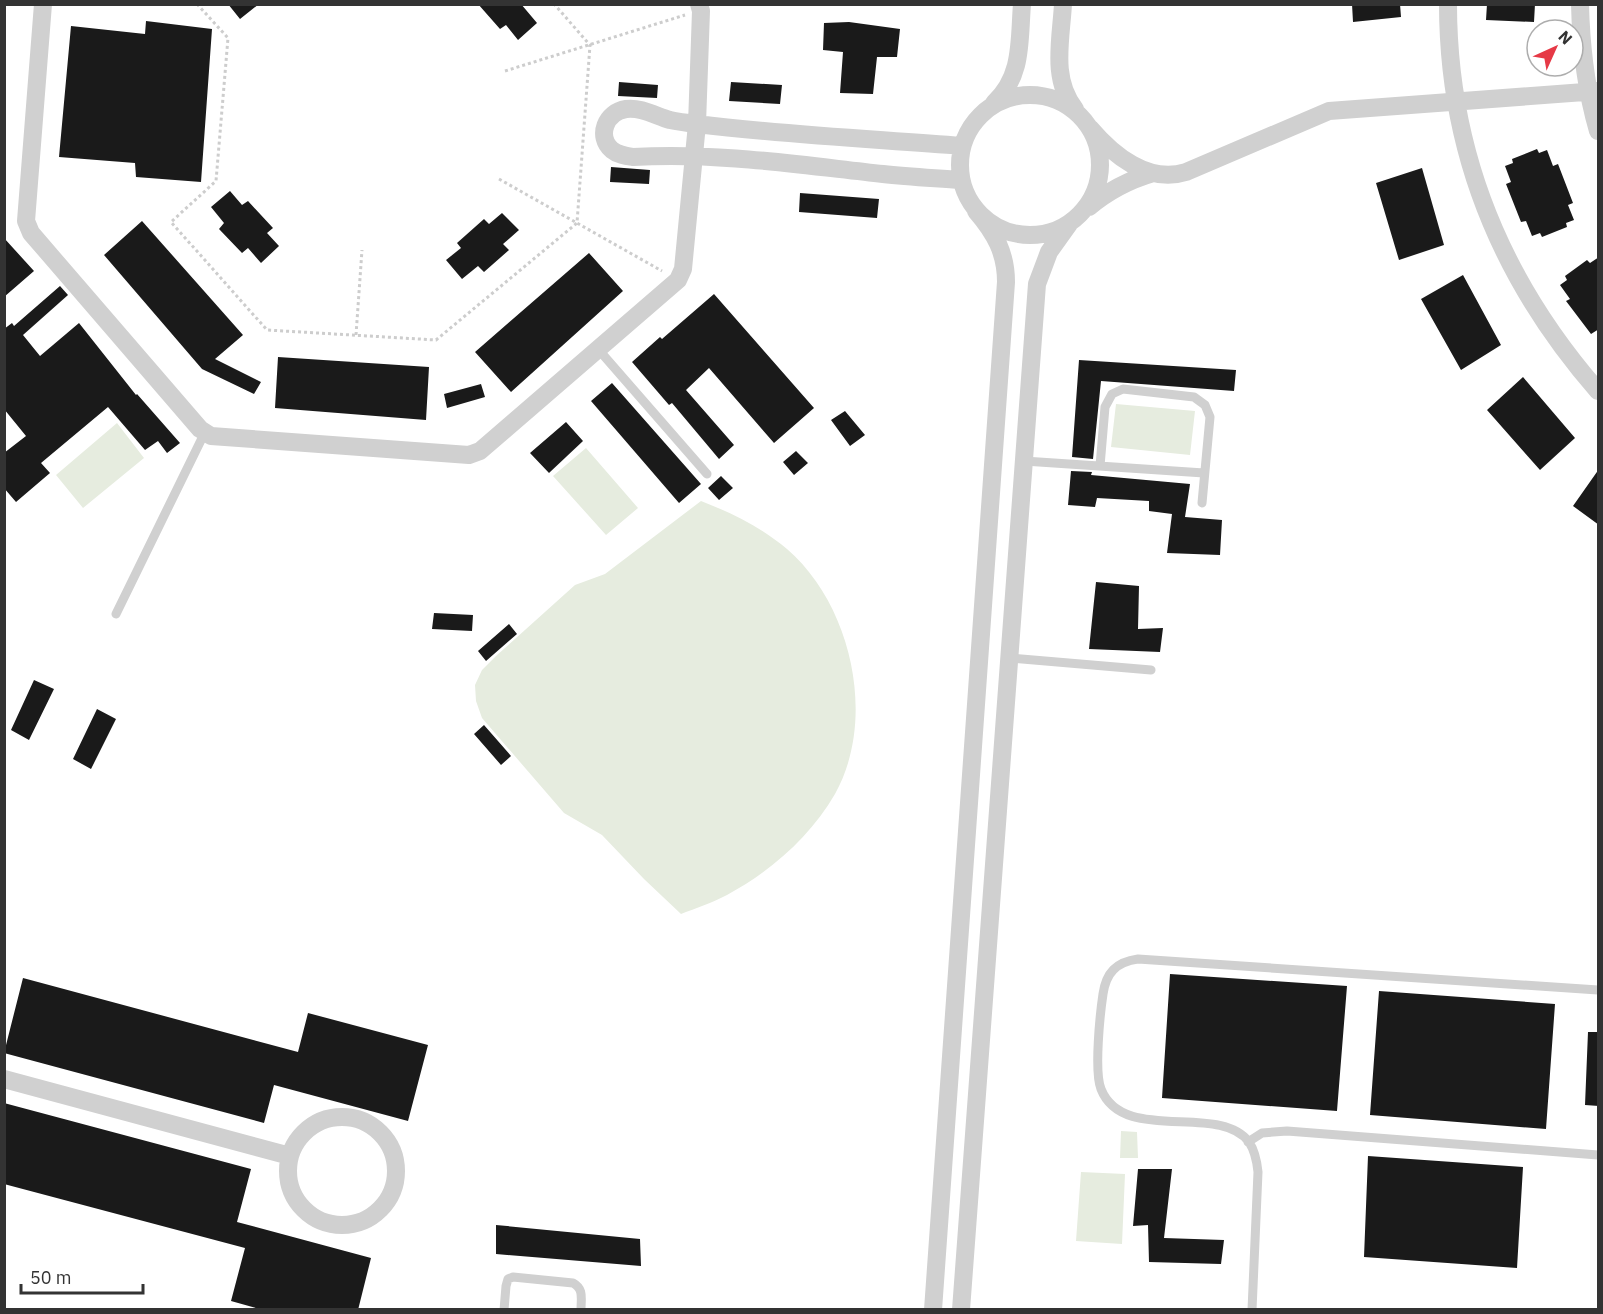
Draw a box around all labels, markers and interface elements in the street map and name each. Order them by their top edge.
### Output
north arrow [1525,18,1585,78]
text: N [1554,26,1577,49]
scale bar [21,1257,142,1295]
text: 50 m [30,1266,72,1289]

